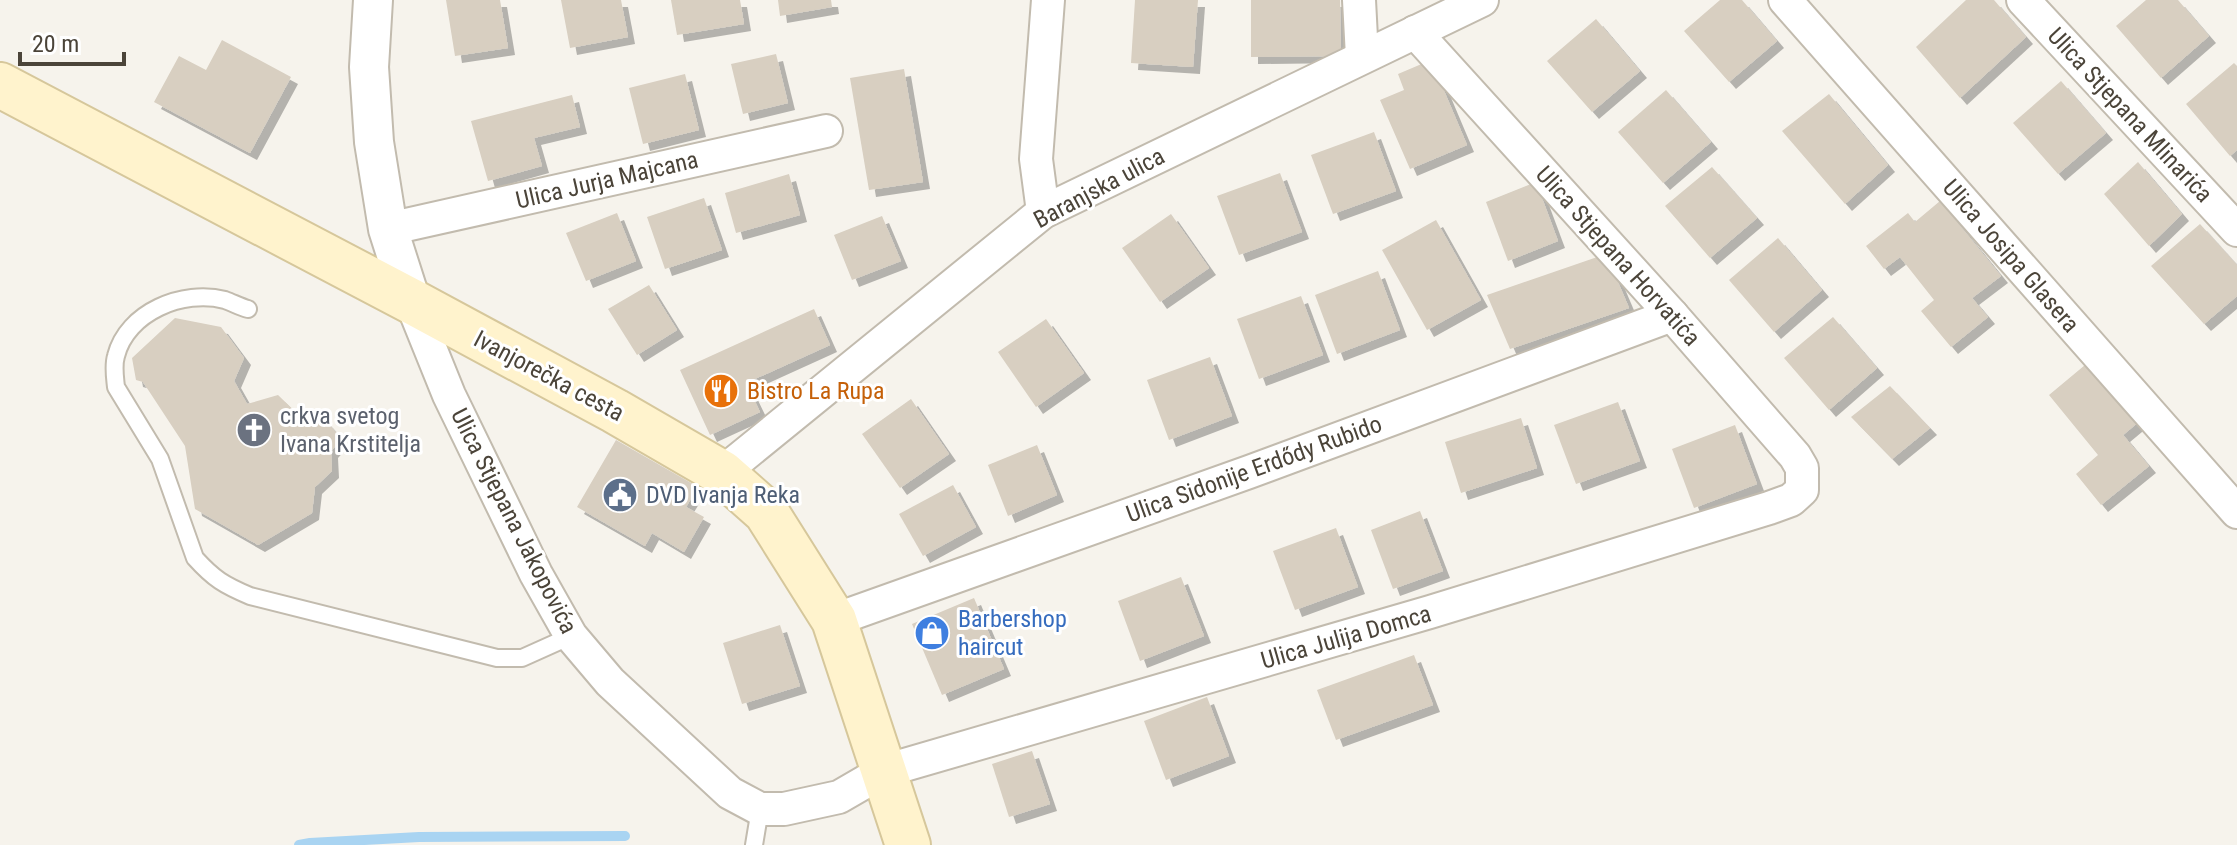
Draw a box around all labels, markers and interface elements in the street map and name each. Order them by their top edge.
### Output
scale bar [20,16,124,66]
street label: Ulica Stjepana Mlinarića [2042,22,2218,208]
text: 20 m [32,30,79,58]
street label: Baranjska ulica [1029,142,1169,234]
street label: Ulica Jurja Majcana [513,145,701,215]
street label: Ulica Stjepana Horvatića [1530,160,1706,352]
street label: Ulica Josipa Glasera [1937,174,2085,338]
street label: Ivanjorečka cesta [469,325,629,427]
restaurant icon: Bistro La Rupa [702,372,740,410]
place label: Bistro La Rupa [747,377,884,405]
place label: crkva svetog Ivana Krstitelja [280,402,421,458]
street label: Ulica Stjepana Jakopovića [445,404,583,638]
street label: Ulica Sidonije Erdődy Rubido [1122,410,1386,528]
church icon: crkva svetog Ivana Krstitelja [235,411,273,449]
public building icon: DVD Ivanja Reka [601,476,639,514]
place label: DVD Ivanja Reka [646,481,800,509]
street label: Ulica Julija Domca [1258,599,1434,675]
place label: Barbershop haircut [958,605,1067,661]
shop icon: Barbershop haircut [913,614,951,652]

